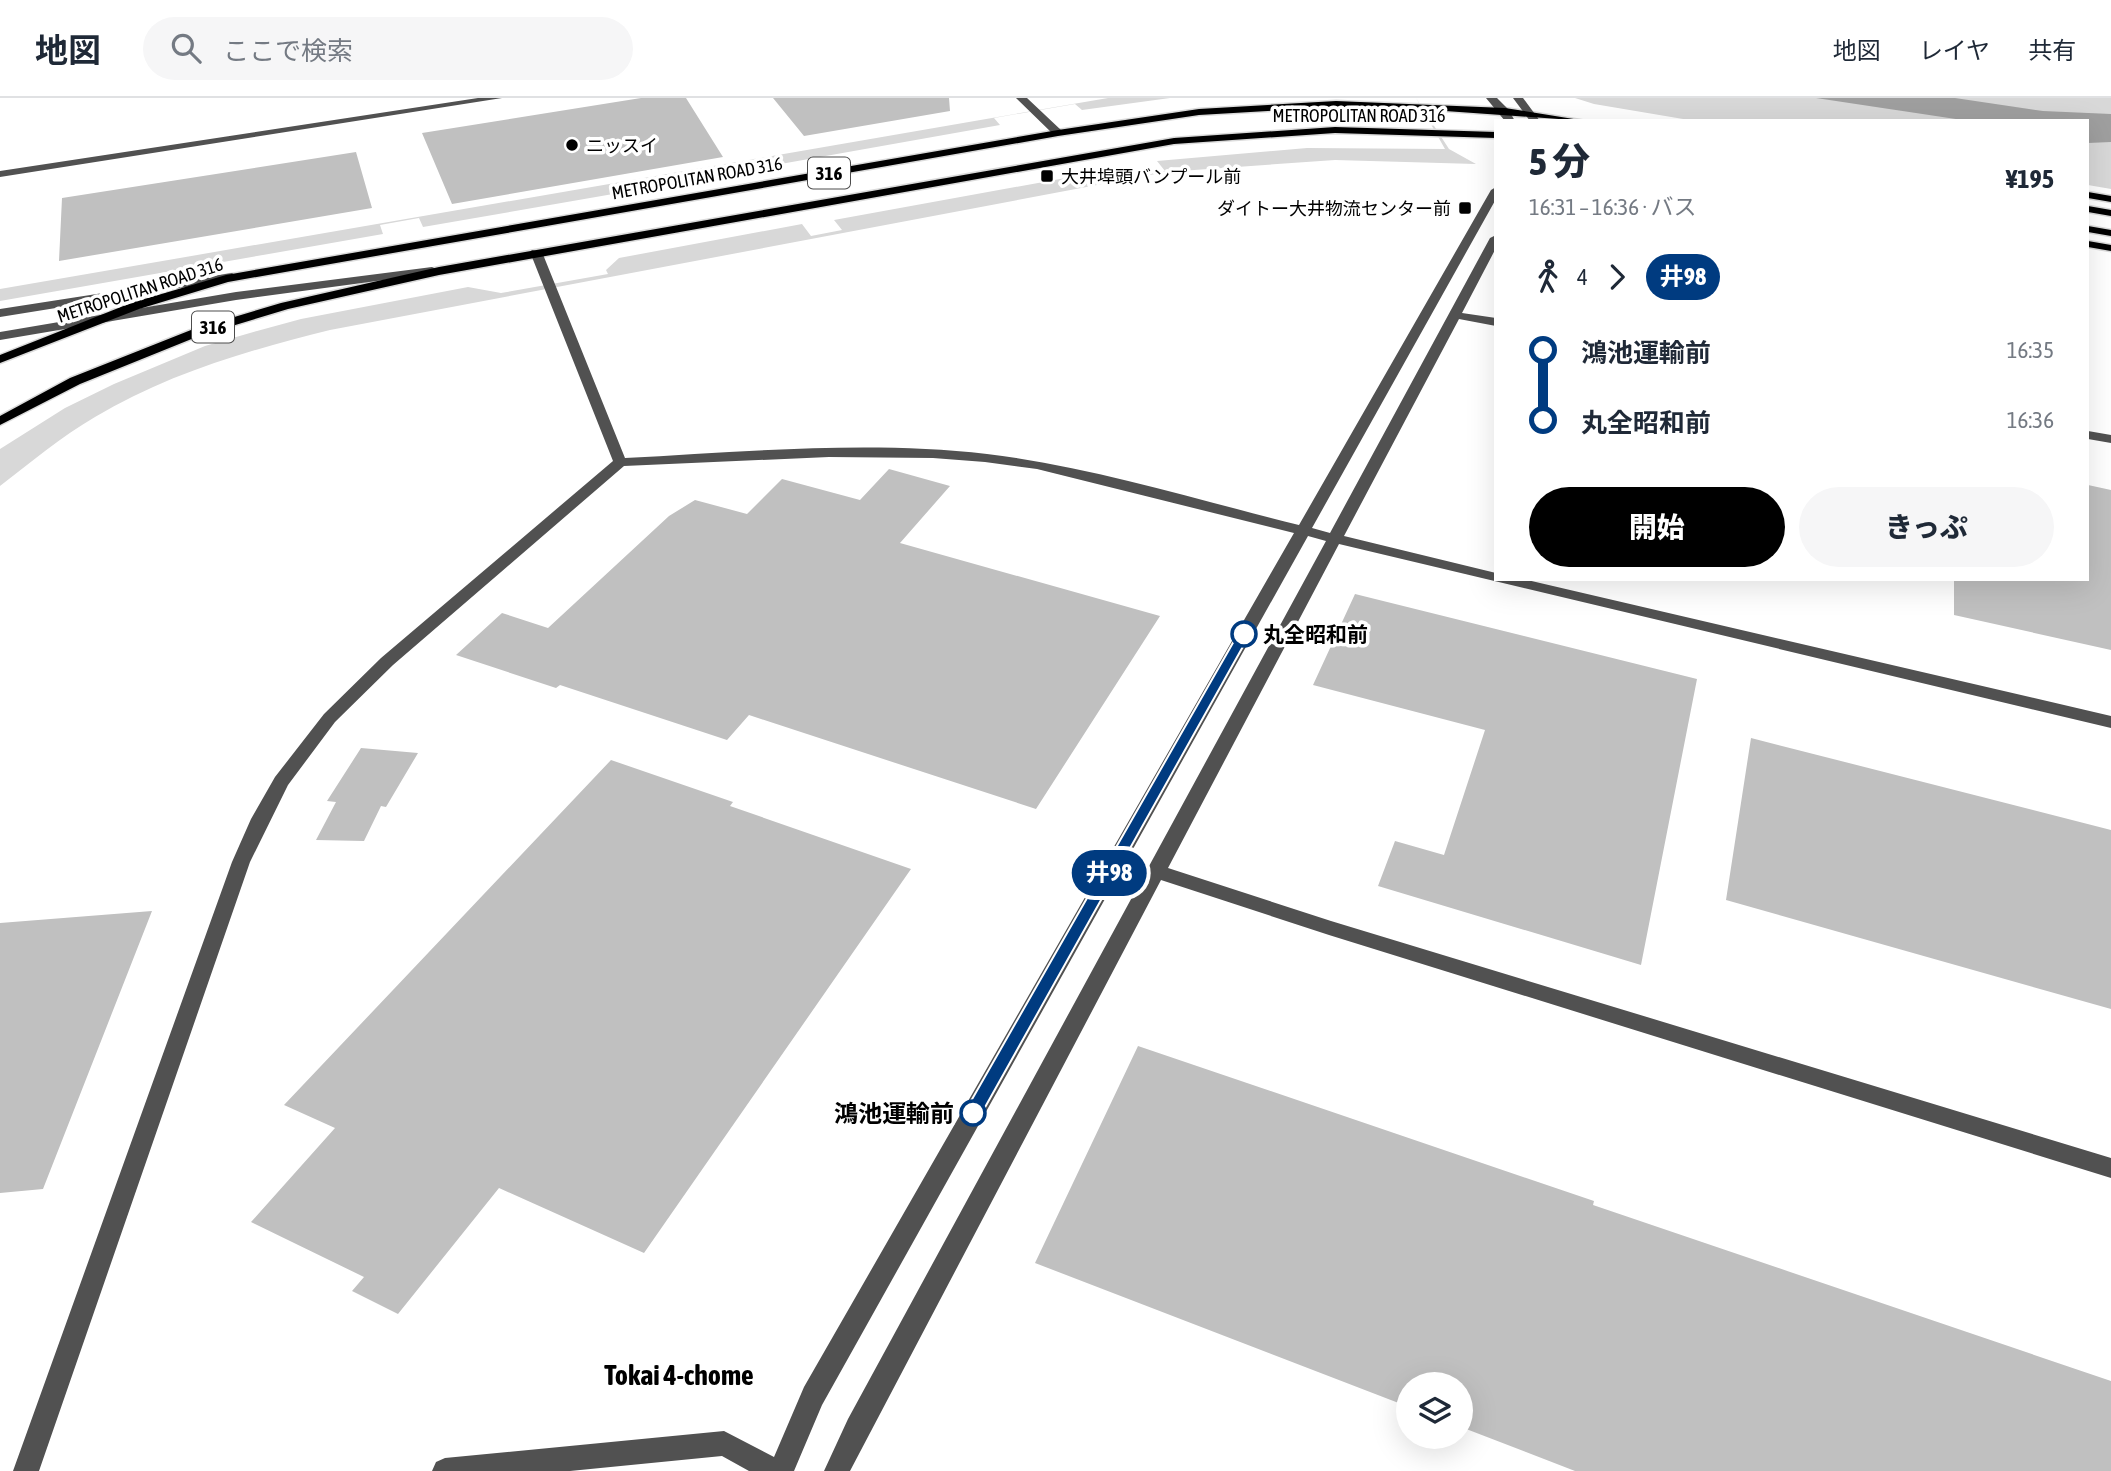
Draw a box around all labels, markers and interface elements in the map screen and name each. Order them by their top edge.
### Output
search box [143,17,633,80]
icon: search [167,29,205,67]
text: 地図 [35,31,101,69]
text: ここで検索 [223,36,353,66]
text: 地図 [1833,37,1881,64]
text: レイヤ [1919,37,1990,64]
text: 共有 [2028,37,2076,64]
street label: METROPOLITAN ROAD 316 [1272,105,1446,126]
place label: ニッスイ [586,135,658,156]
marker: ニッスイ [564,137,580,153]
text: 5 分 [1529,140,1590,183]
street label: METROPOLITAN ROAD 316 [610,153,784,203]
road number: 316 [808,158,850,188]
text: ¥195 [2006,164,2054,194]
place label: 大井埠頭バンプール前 [1061,166,1241,187]
marker: 大井埠頭バンプール前 [1039,168,1055,184]
text: 16:31 – 16:36 · バス [1529,194,1696,220]
place label: ダイトー大井物流センター前 [1217,198,1451,219]
marker: ダイトー大井物流センター前 [1457,200,1473,216]
street label: METROPOLITAN ROAD 316 [54,253,226,327]
icon: walk [1529,258,1567,296]
icon: forward [1598,258,1636,296]
text: 井98 [1660,263,1706,290]
text: 4 [1577,264,1588,290]
road number: 316 [192,312,234,342]
text: 16:35 [2007,337,2054,363]
text: 鴻池運輸前 [1581,338,1711,368]
text: 16:36 [2007,407,2054,433]
text: 丸全昭和前 [1581,408,1711,438]
button: 開始 [1529,487,1785,567]
button: きっぷ [1799,487,2054,567]
marker: 丸全昭和前 [1231,621,1257,647]
place label: 丸全昭和前 [1263,622,1368,646]
line badge: 井98 [1069,850,1149,896]
text: 井98 [1086,859,1132,886]
place label: 鴻池運輸前 [834,1100,954,1127]
marker: 鴻池運輸前 [960,1100,986,1126]
district label: Tokai 4-chome [604,1359,754,1391]
map controls [1396,1372,1473,1449]
button: layers [1396,1372,1473,1449]

